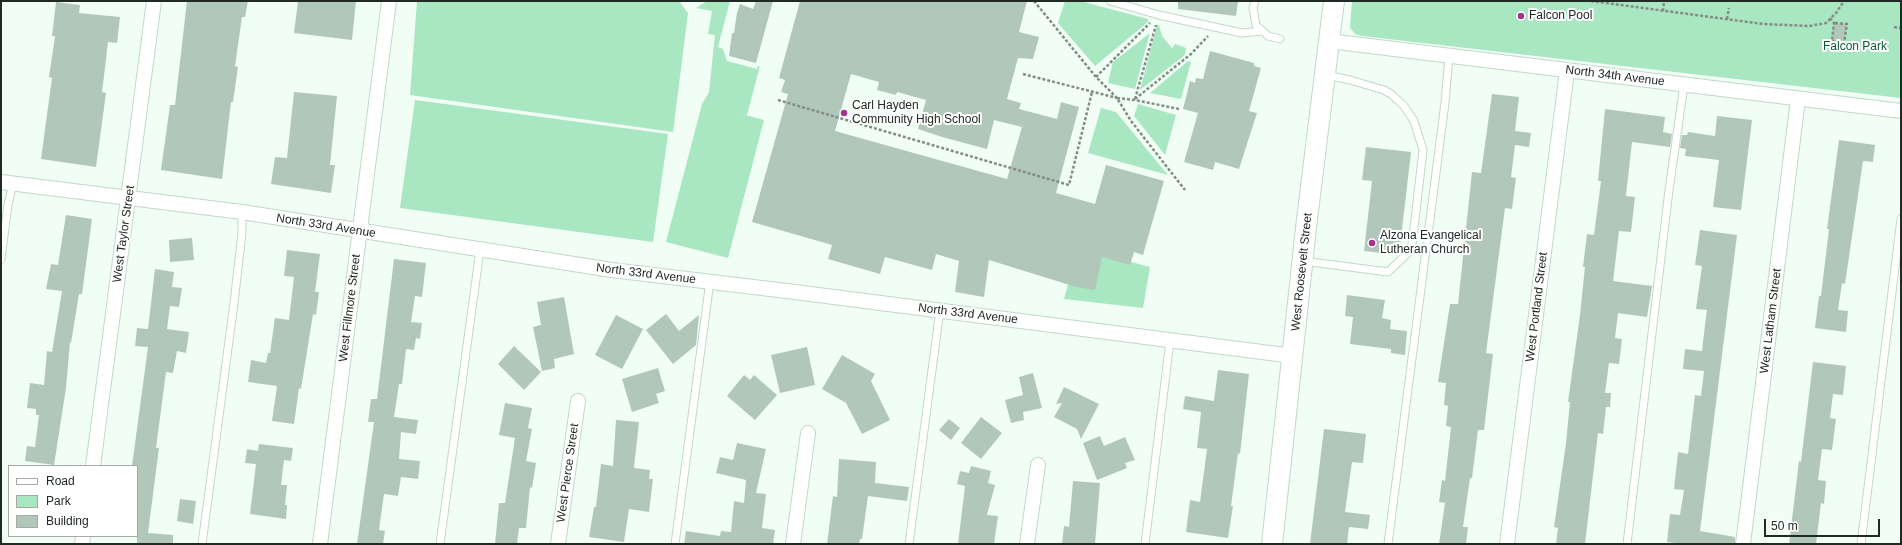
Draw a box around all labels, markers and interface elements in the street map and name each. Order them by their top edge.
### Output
place label: Falcon Pool [1529,9,1592,23]
marker: Falcon Pool [1516,11,1526,21]
park label: Falcon Park [1823,40,1887,54]
street label: North 34th Avenue [1565,63,1665,89]
place label: Carl Hayden Community High School [852,99,981,127]
marker: Carl Hayden Community High School [839,108,849,118]
street label: West Taylor Street [110,185,138,283]
street label: North 33rd Avenue [275,211,377,241]
street label: West Roosevelt Street [1289,212,1315,332]
place label: Alzona Evangelical Lutheran Church [1380,229,1481,257]
marker: Alzona Evangelical Lutheran Church [1367,238,1377,248]
street label: West Portland Street [1523,251,1551,363]
street label: West Fillmore Street [336,253,364,363]
street label: North 33rd Avenue [595,261,697,287]
street label: West Latham Street [1757,268,1785,374]
street label: North 33rd Avenue [917,301,1019,327]
street label: West Pierce Street [554,423,582,523]
legend [8,465,138,537]
text: Road [46,474,75,488]
text: Park [46,494,71,508]
scale bar [1766,511,1882,537]
text: Building [46,514,89,528]
text: 50 m [1771,519,1798,533]

